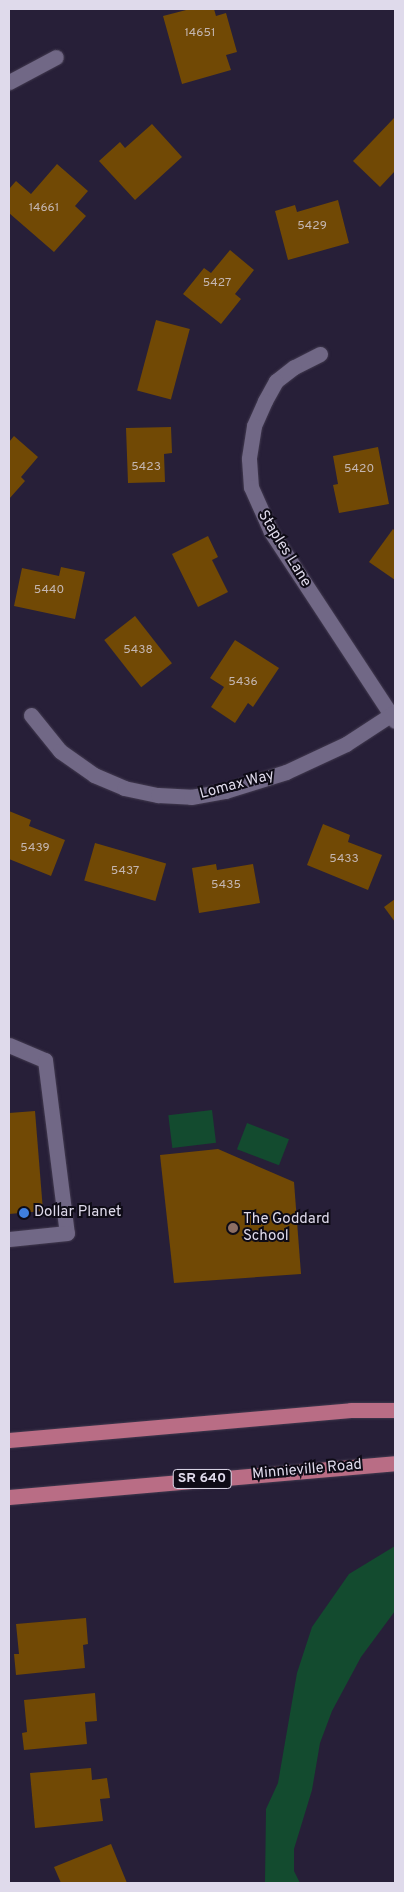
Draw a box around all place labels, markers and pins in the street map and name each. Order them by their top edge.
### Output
place label: Dollar Planet [34,1204,121,1222]
marker: Dollar Planet [18,1207,30,1219]
place label: The Goddard School [243,1210,330,1245]
marker: The Goddard School [227,1222,239,1234]

